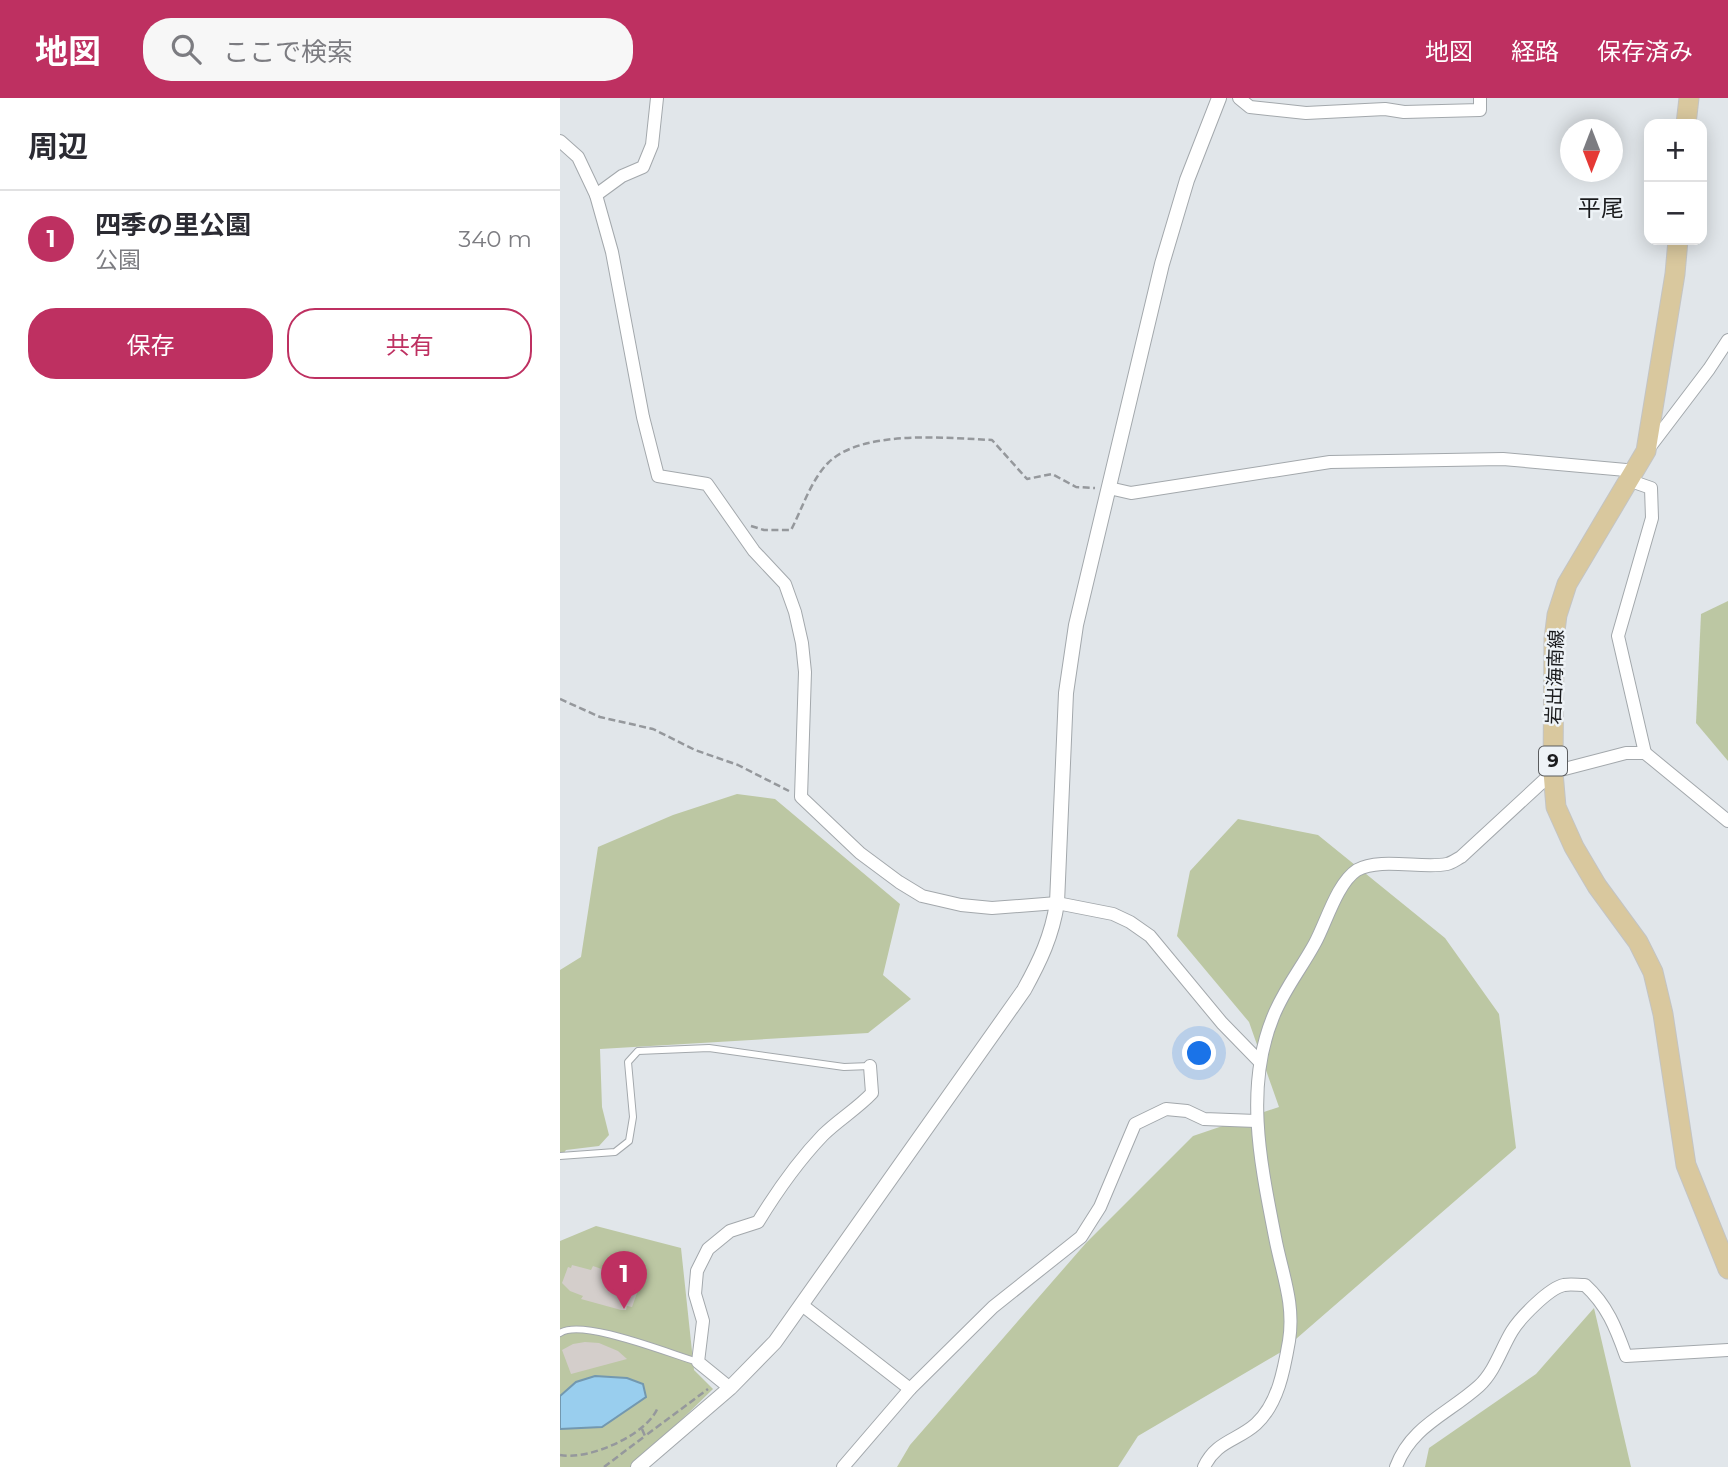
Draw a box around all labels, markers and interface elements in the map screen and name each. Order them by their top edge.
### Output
search box [143,18,633,81]
icon: search [167,30,205,68]
text: 地図 [35,31,101,71]
text: ここで検索 [223,36,353,68]
text: 地図 [1425,37,1473,66]
text: 経路 [1511,37,1559,66]
text: 保存済み [1597,37,1693,66]
north arrow [1560,119,1623,182]
map controls [1644,119,1707,245]
button: + [1644,119,1707,182]
text: 周辺 [28,128,88,165]
button: − [1644,182,1707,245]
district label: 平尾 [1578,194,1624,222]
text: 四季の里公園 [95,209,251,241]
text: 1 [46,225,56,253]
text: 340 m [458,225,532,253]
text: 公園 [95,246,141,274]
button: 保存 [28,308,273,379]
button: 共有 [287,308,532,379]
street label: 岩出海南線 [1542,629,1568,725]
road number: 9 [1539,746,1567,776]
your location [1182,1036,1216,1070]
pin: 1 [601,1251,647,1309]

